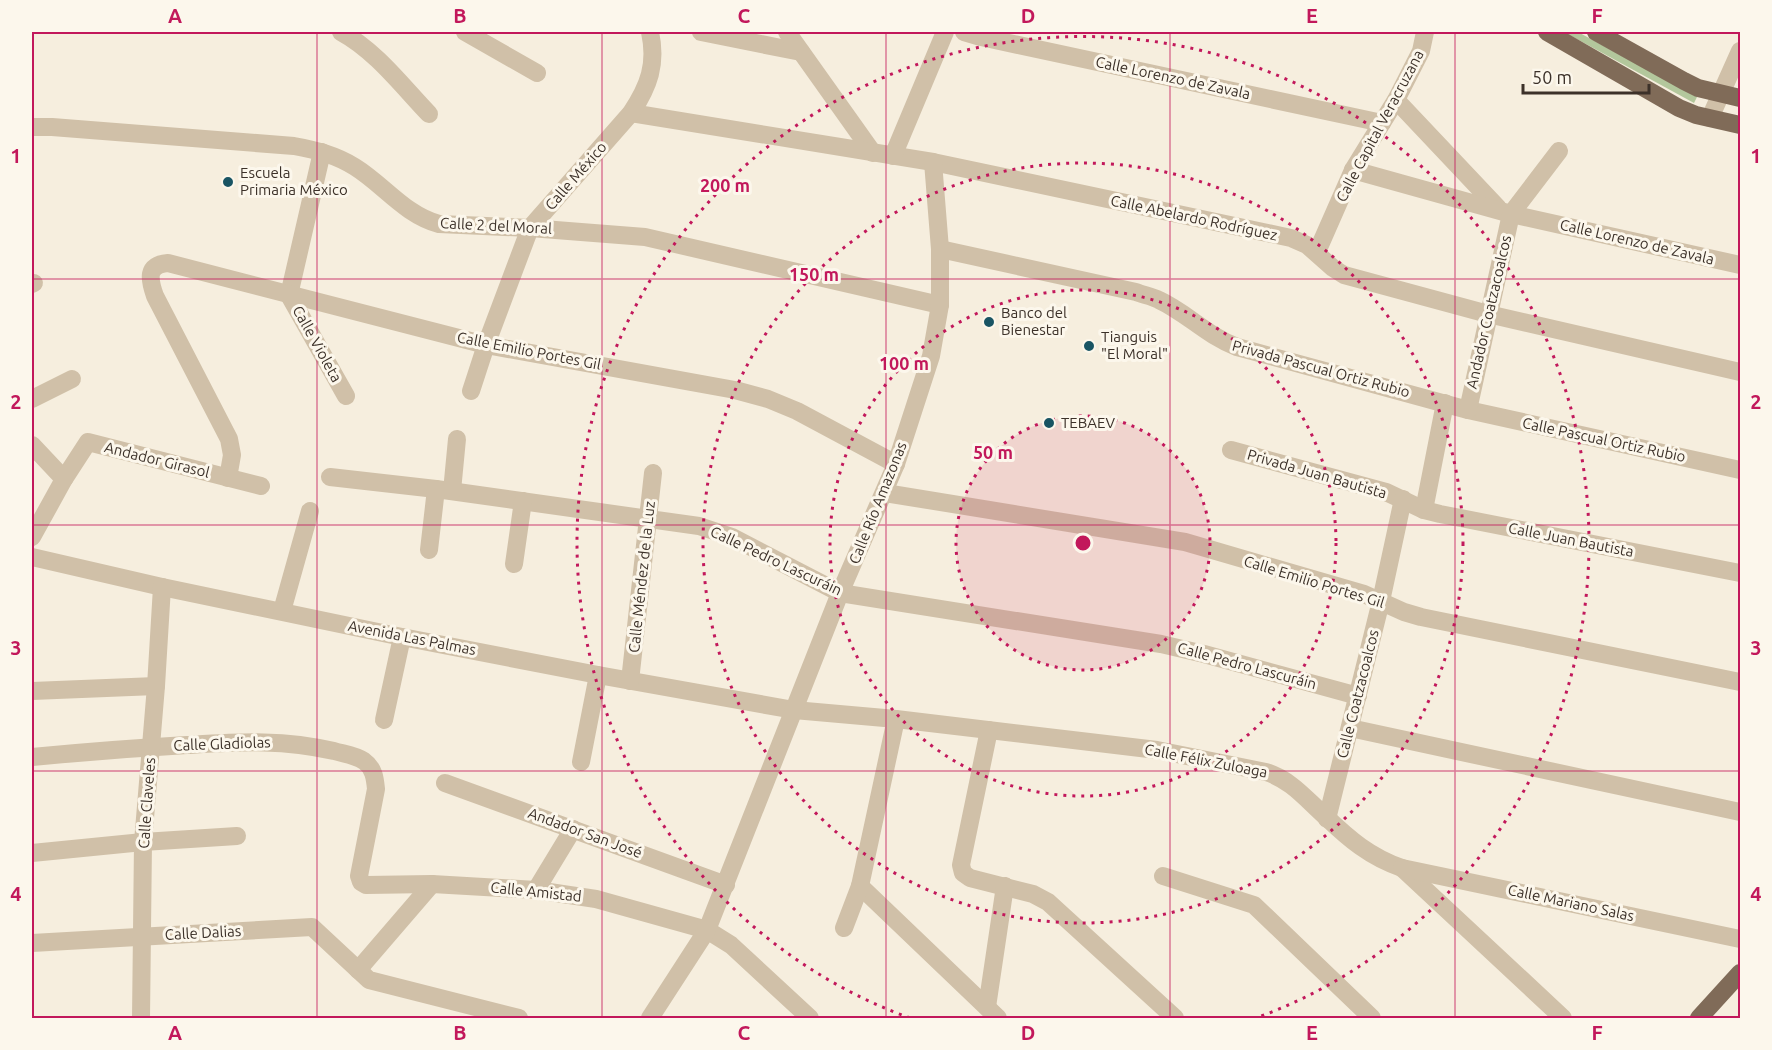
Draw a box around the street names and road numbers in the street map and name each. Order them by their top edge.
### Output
street label: Calle Capital Veracruzana [1332,47,1427,205]
street label: Calle Lorenzo de Zavala [1094,53,1252,102]
street label: Calle México [541,138,610,213]
street label: Calle Abelardo Rodríguez [1109,192,1279,244]
street label: Calle 2 del Moral [440,214,552,237]
street label: Calle Lorenzo de Zavala [1558,215,1716,268]
street label: Andador Coatzacoalcos [1463,233,1514,390]
street label: Calle Violeta [289,303,345,385]
street label: Calle Emilio Portes Gil [456,328,603,373]
street label: Privada Pascual Ortiz Rubio [1230,337,1412,400]
street label: Calle Pascual Ortiz Rubio [1521,414,1687,465]
street label: Andador Girasol [103,438,211,481]
street label: Calle Río Amazonas [845,439,910,566]
street label: Privada Juan Bautista [1245,445,1389,502]
street label: Calle Méndez de la Luz [625,500,658,654]
street label: Calle Juan Bautista [1507,519,1635,560]
street label: Calle Pedro Lascuráin [708,523,845,598]
street label: Calle Emilio Portes Gil [1242,552,1387,611]
street label: Avenida Las Palmas [347,617,478,658]
street label: Calle Coatzacoalcos [1333,628,1382,760]
street label: Calle Pedro Lascuráin [1176,639,1318,692]
street label: Calle Gladiolas [173,733,271,754]
street label: Calle Félix Zuloaga [1143,740,1269,781]
street label: Calle Claveles [135,757,158,849]
street label: Andador San José [526,804,644,861]
street label: Calle Amistad [490,878,583,905]
street label: Calle Mariano Salas [1506,881,1636,924]
street label: Calle Dalias [164,922,242,943]

